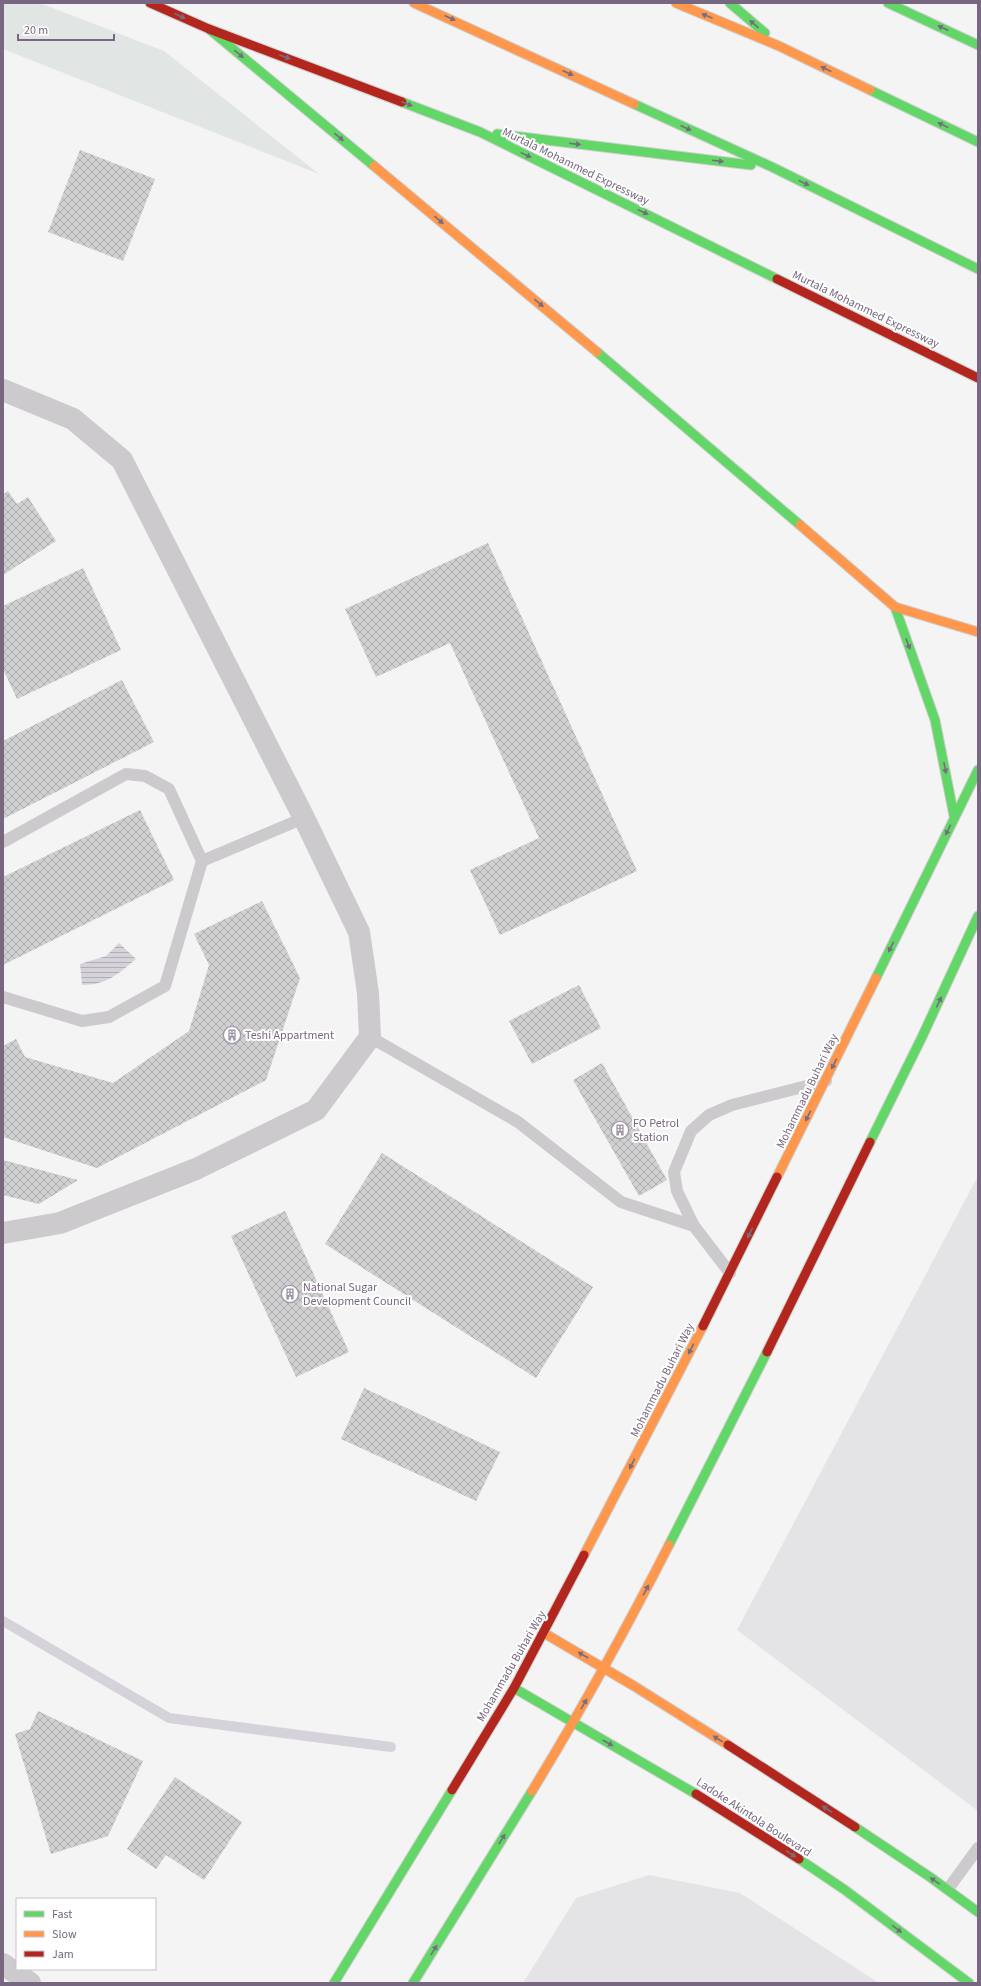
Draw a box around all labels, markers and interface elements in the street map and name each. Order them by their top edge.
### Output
one-way arrow [174,13,186,19]
one-way arrow [701,13,713,19]
one-way arrow [445,15,456,21]
scale bar [18,16,114,42]
one-way arrow [749,20,760,29]
text: 20 m [24,22,48,39]
one-way arrow [936,25,948,31]
one-way arrow [234,49,245,58]
one-way arrow [280,55,292,61]
one-way arrow [820,66,832,72]
one-way arrow [563,70,574,76]
one-way arrow [401,101,413,107]
one-way arrow [937,122,949,128]
street label: Murtala Mohammed Expressway [499,123,653,210]
one-way arrow [681,125,692,131]
one-way arrow [334,133,345,142]
one-way arrow [569,141,581,147]
one-way arrow [520,152,532,158]
one-way arrow [712,158,724,164]
one-way arrow [798,180,809,186]
one-way arrow [637,209,648,215]
one-way arrow [434,216,445,225]
street label: Murtala Mohammed Expressway [789,266,943,353]
one-way arrow [534,299,544,308]
one-way arrow [905,638,911,650]
one-way arrow [942,762,948,774]
one-way arrow [945,824,951,836]
one-way arrow [888,941,894,953]
one-way arrow [936,995,942,1007]
building icon: Teshi Appartment [222,1025,242,1045]
place label: Teshi Appartment [245,1027,334,1044]
street label: Mohammadu Buhari Way [772,1031,843,1152]
one-way arrow [831,1058,837,1070]
one-way arrow [805,1111,811,1122]
place label: FO Petrol Station [633,1115,679,1146]
building icon: FO Petrol Station [610,1120,630,1140]
one-way arrow [747,1227,753,1239]
place label: National Sugar Development Council [303,1279,411,1310]
building icon: National Sugar Development Council [280,1284,300,1304]
street label: Mohammadu Buhari Way [626,1320,699,1440]
one-way arrow [688,1343,695,1354]
one-way arrow [628,1458,635,1470]
one-way arrow [643,1584,649,1595]
street label: Mohammadu Buhari Way [473,1607,550,1725]
one-way arrow [577,1652,589,1659]
one-way arrow [581,1698,588,1710]
one-way arrow [712,1735,724,1742]
one-way arrow [602,1739,614,1746]
street label: Ladoke Akintola Boulevard [693,1774,815,1861]
one-way arrow [821,1805,833,1812]
one-way arrow [498,1834,506,1844]
one-way arrow [786,1850,796,1858]
one-way arrow [930,1877,941,1885]
legend [16,1898,156,1970]
text: Fast [52,1906,72,1923]
one-way arrow [892,1925,903,1933]
text: Slow [52,1926,77,1943]
one-way arrow [430,1945,438,1955]
text: Jam [52,1946,74,1963]

